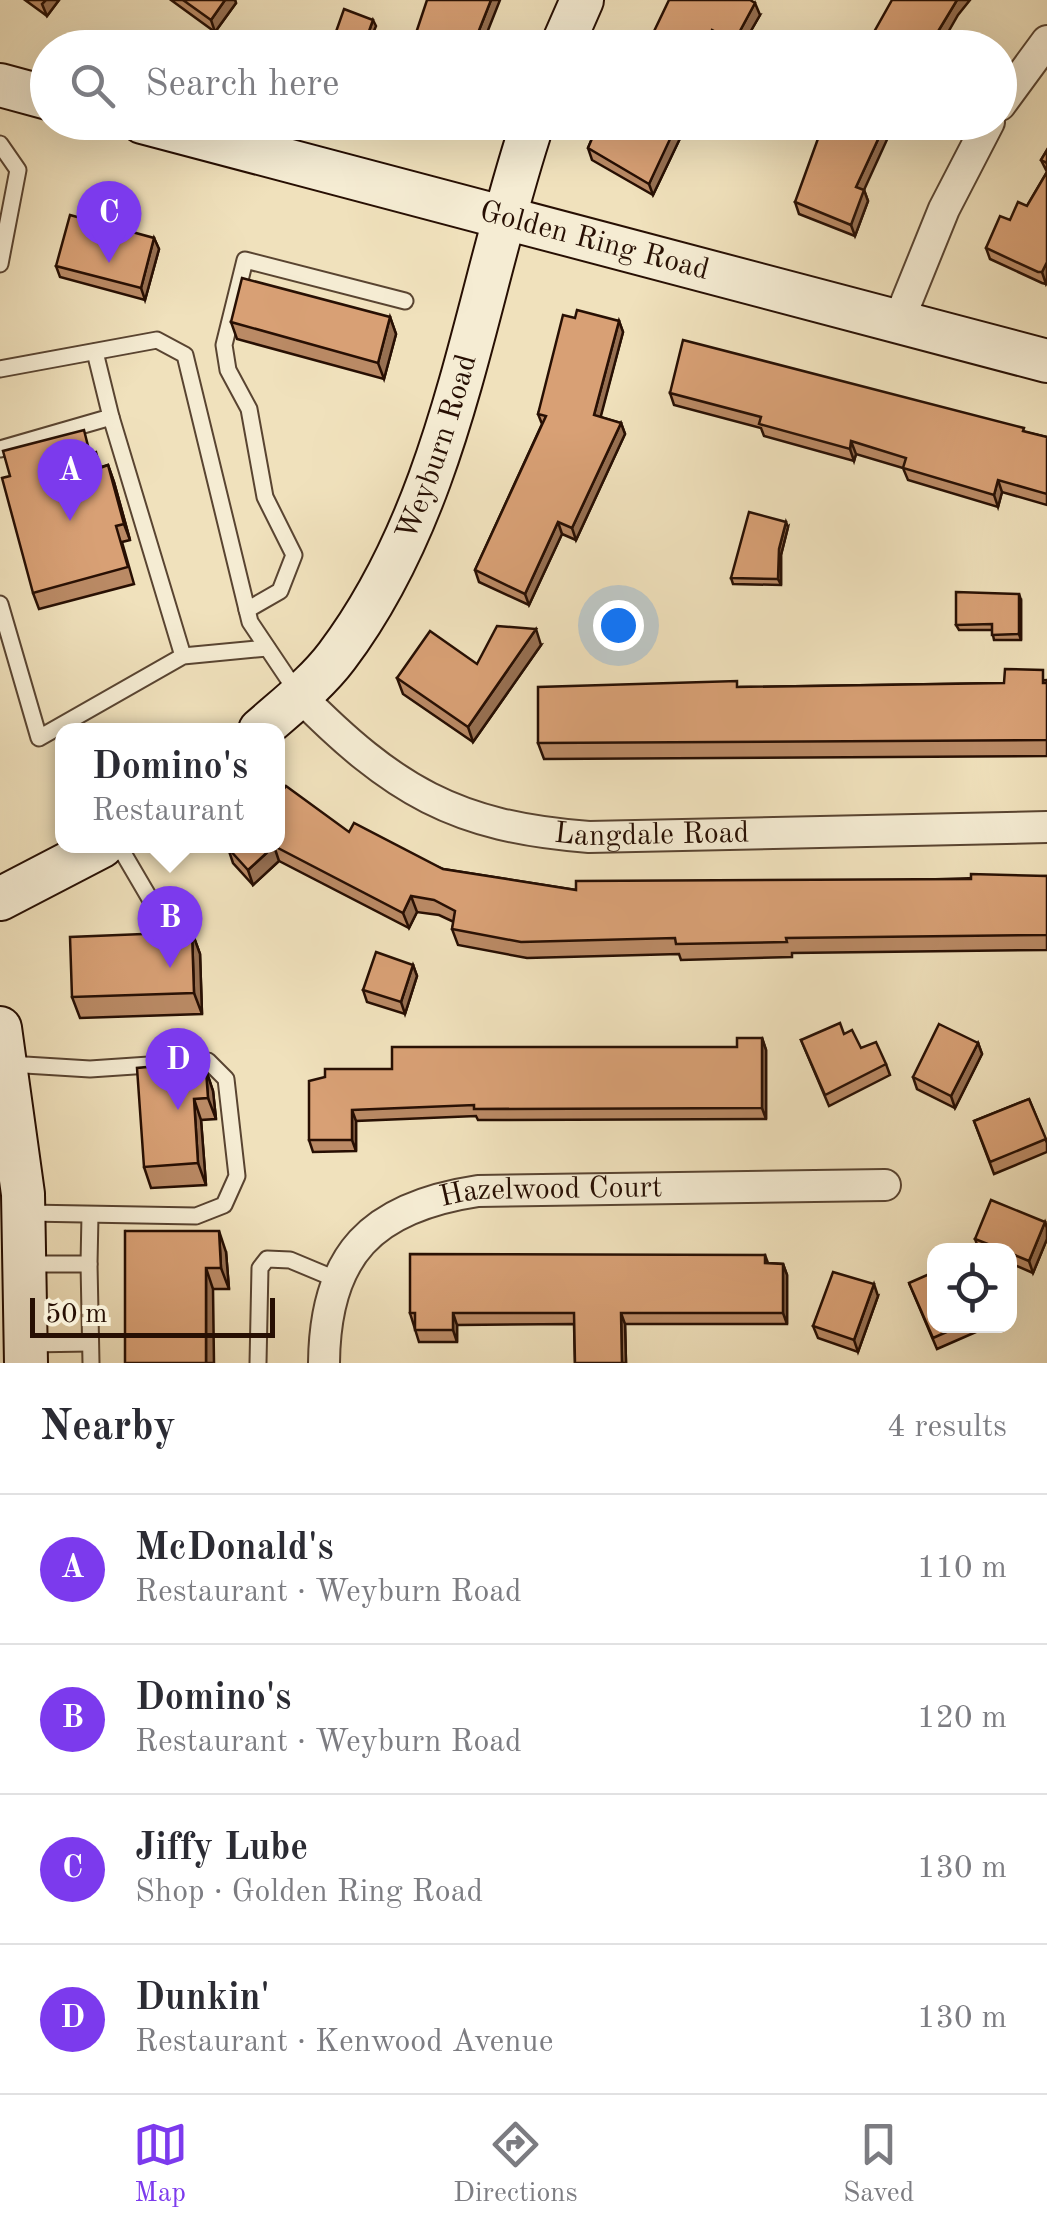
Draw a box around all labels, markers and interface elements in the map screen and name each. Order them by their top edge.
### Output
search box [30,30,1017,140]
icon: search [65,58,120,113]
text: Search here [145,66,340,104]
pin: C [76,180,142,263]
street label: Golden Ring Road [477,197,712,286]
street label: Weyburn Road [392,351,483,545]
pin: A [38,438,102,521]
your location [593,600,644,651]
popup [55,723,285,853]
text: Domino's [92,749,248,787]
text: Restaurant [92,796,245,828]
street label: Langdale Road [553,819,749,852]
pin: B [138,886,202,968]
pin: D [146,1028,210,1110]
street label: Hazelwood Court [437,1173,663,1213]
map controls [927,1243,1017,1333]
button: locate [927,1243,1017,1333]
scale bar [30,1293,275,1338]
text: 50 m [45,1301,108,1329]
text: Nearby [40,1407,176,1449]
text: 4 results [887,1412,1007,1444]
text: McDonald's [135,1530,334,1568]
text: A [60,1553,85,1585]
text: 110 m [917,1553,1007,1585]
text: Restaurant · Weyburn Road [135,1577,522,1609]
text: Domino's [135,1680,291,1718]
text: B [61,1703,84,1735]
text: 120 m [917,1703,1007,1735]
text: Restaurant · Weyburn Road [135,1727,522,1759]
text: Jiffy Lube [135,1830,308,1868]
text: C [62,1853,83,1885]
text: 130 m [917,1853,1007,1885]
text: Shop · Golden Ring Road [135,1877,483,1909]
text: Dunkin' [135,1980,270,2018]
text: D [60,2003,85,2035]
text: 130 m [917,2003,1007,2035]
text: Restaurant · Kenwood Avenue [135,2027,553,2059]
tab: Map [133,2117,188,2212]
tab: Directions [453,2117,578,2212]
tab: Saved [843,2117,914,2212]

